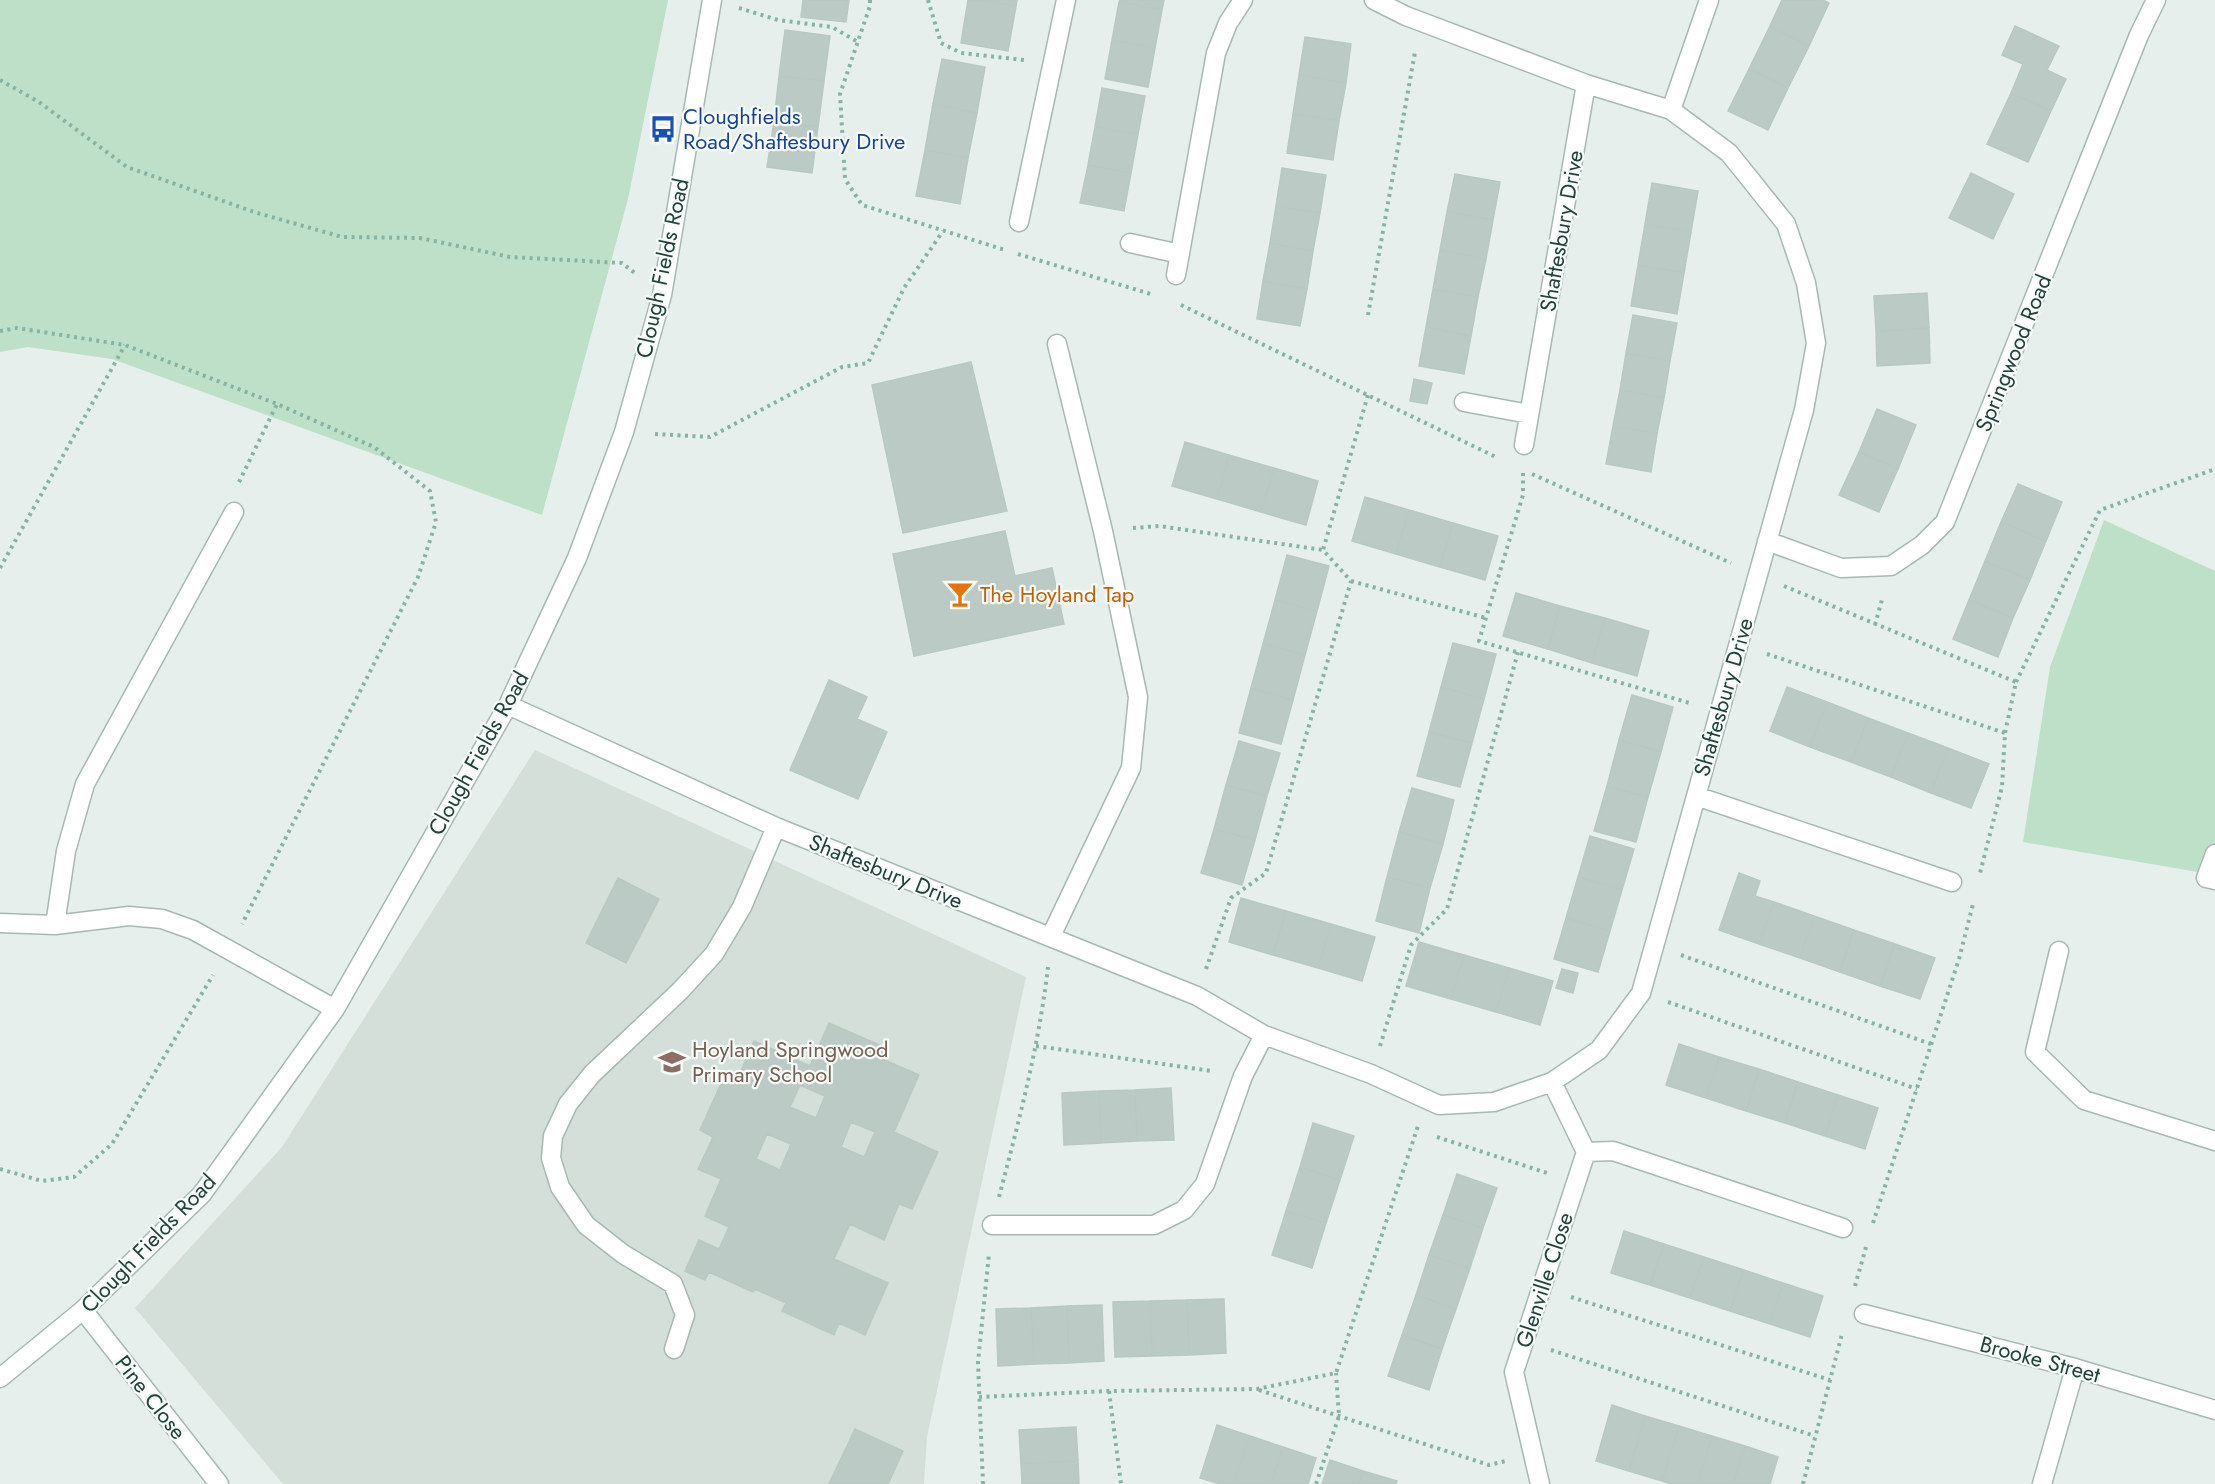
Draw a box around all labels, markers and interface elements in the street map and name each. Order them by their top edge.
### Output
place label: Cloughfields Road/Shaftesbury Drive [683,100,905,157]
bus stop icon: Cloughfields Road/Shaftesbury Drive [648,114,678,144]
street label: Shaftesbury Drive [1531,148,1591,314]
street label: Clough Fields Road [627,175,697,361]
street label: Springwood Road [1967,269,2059,437]
place label: The Hoyland Tap [980,578,1134,610]
bar icon: The Hoyland Tap [945,579,975,609]
street label: Shaftesbury Drive [1685,614,1761,780]
street label: Clough Fields Road [420,665,536,841]
street label: Shaftesbury Drive [804,826,968,916]
place label: Hoyland Springwood Primary School [692,1033,889,1090]
school or university icon: Hoyland Springwood Primary School [657,1047,687,1077]
street label: Clough Fields Road [73,1166,223,1320]
street label: Glenville Close [1507,1208,1581,1352]
street label: Brooke Street [1976,1328,2104,1391]
street label: Pine Close [108,1348,194,1446]

